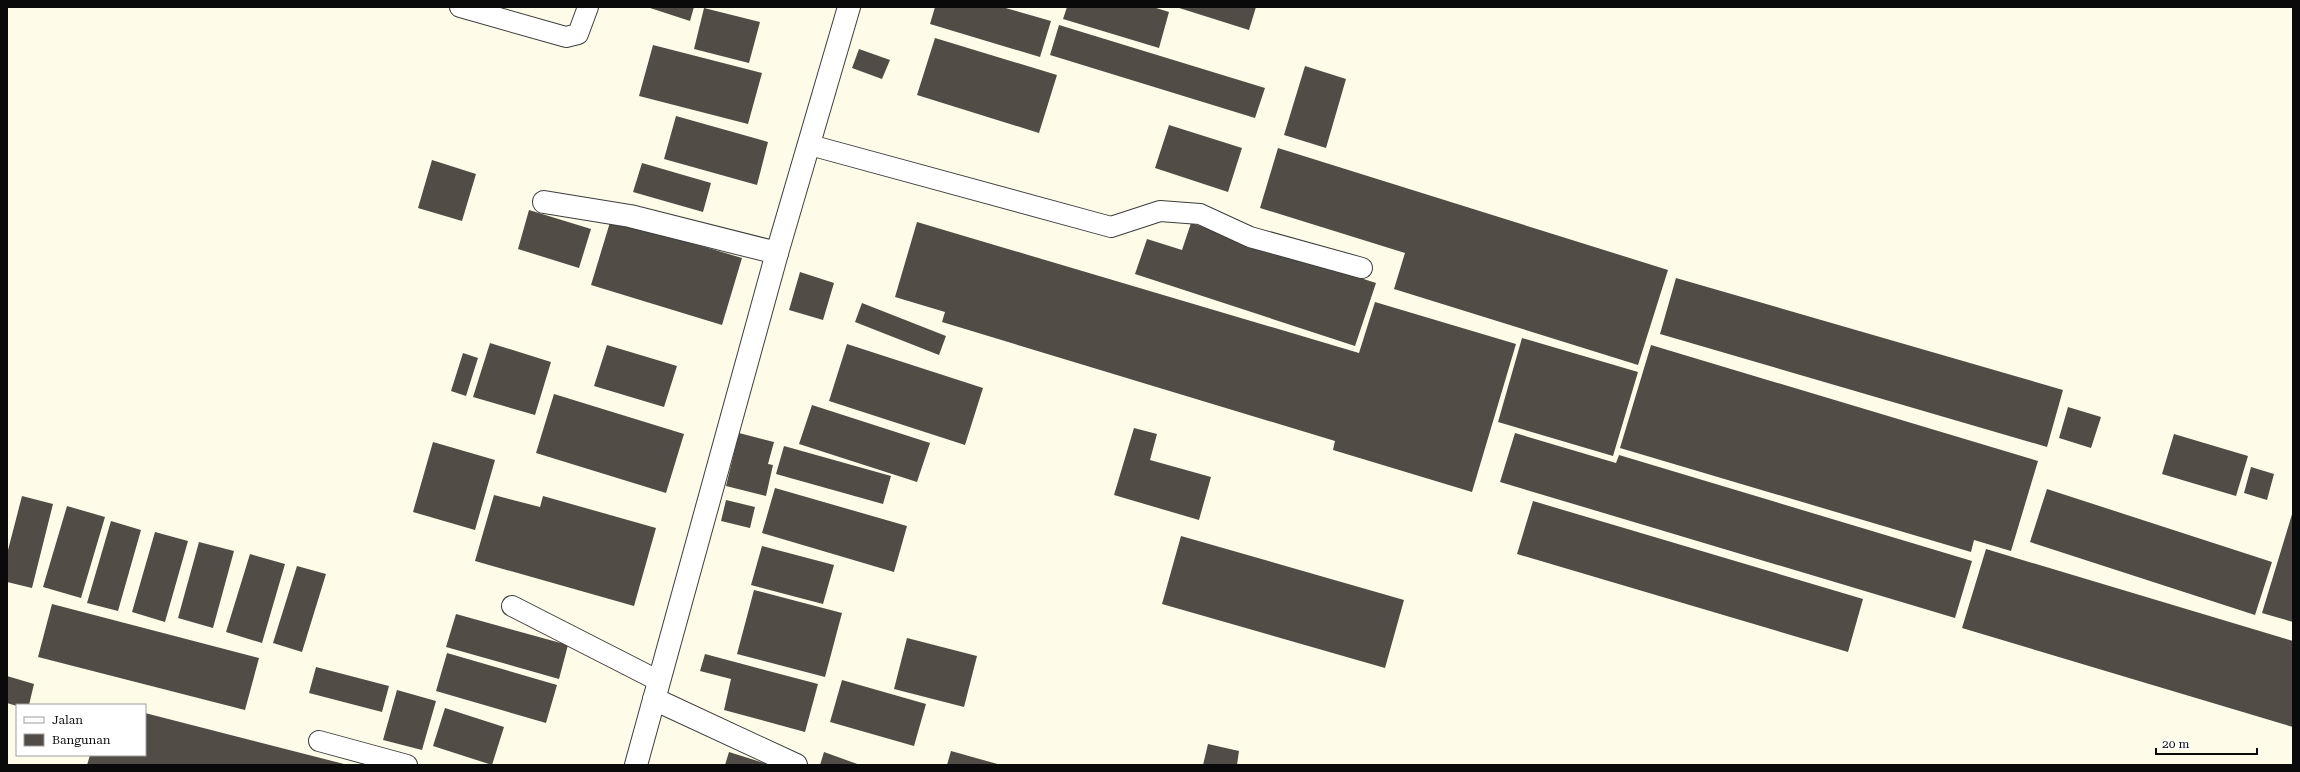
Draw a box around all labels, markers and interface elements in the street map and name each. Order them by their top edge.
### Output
legend [16,704,146,756]
text: Jalan [52,713,83,727]
scale bar [2156,730,2257,756]
text: Bangunan [52,733,111,747]
text: 20 m [2162,737,2189,751]

